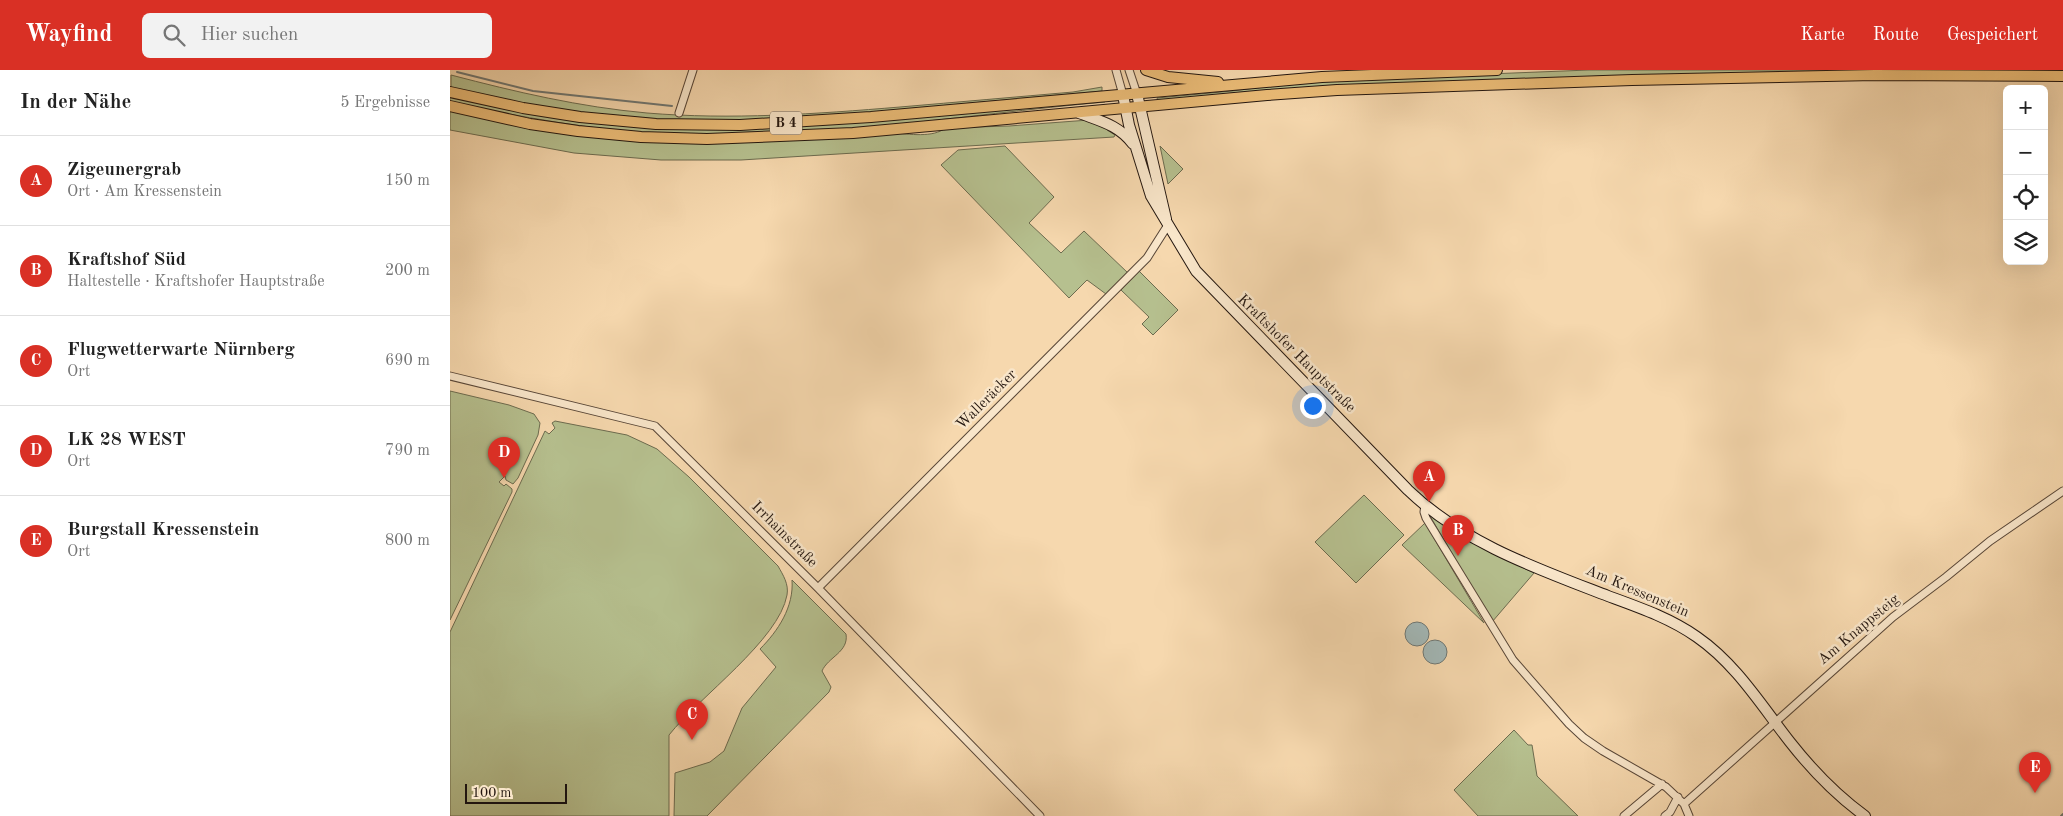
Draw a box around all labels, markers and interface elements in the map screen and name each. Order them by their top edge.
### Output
search box [142,13,492,58]
icon: search [160,21,188,49]
text: Wayfind [25,23,112,47]
text: Hier suchen [200,26,298,45]
text: Karte [1800,26,1845,44]
text: Route [1873,26,1919,44]
text: Gespeichert [1947,26,2038,44]
map controls [2003,85,2048,265]
button: + [2003,85,2048,130]
text: In der Nähe [20,92,131,113]
text: 5 Ergebnisse [340,95,430,111]
road number: B 4 [770,112,802,134]
button: − [2003,130,2048,175]
text: Zigeunergrab [67,161,181,180]
text: A [30,173,42,189]
text: 150 m [385,173,430,189]
button: locate [2003,175,2048,220]
text: Ort · Am Kressenstein [67,184,222,200]
button: layers [2003,220,2048,265]
text: Kraftshof Süd [67,251,186,270]
text: B [30,263,42,279]
text: 200 m [385,263,430,279]
text: Haltestelle · Kraftshofer Hauptstraße [67,274,325,290]
street label: Kraftshofer Hauptstraße [1234,292,1358,416]
text: Flugwetterwarte Nürnberg [67,341,295,360]
text: C [31,353,41,369]
text: 690 m [385,353,430,369]
text: Ort [67,364,90,380]
street label: Walleräcker [954,367,1020,433]
your location [1300,393,1326,419]
text: LK 28 WEST [67,431,186,450]
pin: D [488,437,520,478]
text: D [30,443,42,459]
text: 790 m [385,443,430,459]
text: Ort [67,454,90,470]
pin: A [1413,461,1445,502]
street label: Irrhainstraße [748,499,820,571]
pin: B [1442,515,1474,556]
text: Burgstall Kressenstein [67,521,259,540]
text: E [30,533,42,549]
text: 800 m [385,533,430,549]
text: Ort [67,544,90,560]
street label: Am Kressenstein [1583,563,1691,621]
street label: Am Knappsteig [1816,592,1902,668]
pin: C [676,699,708,740]
pin: E [2019,752,2051,793]
scale bar [465,781,568,804]
text: 100 m [472,786,511,800]

